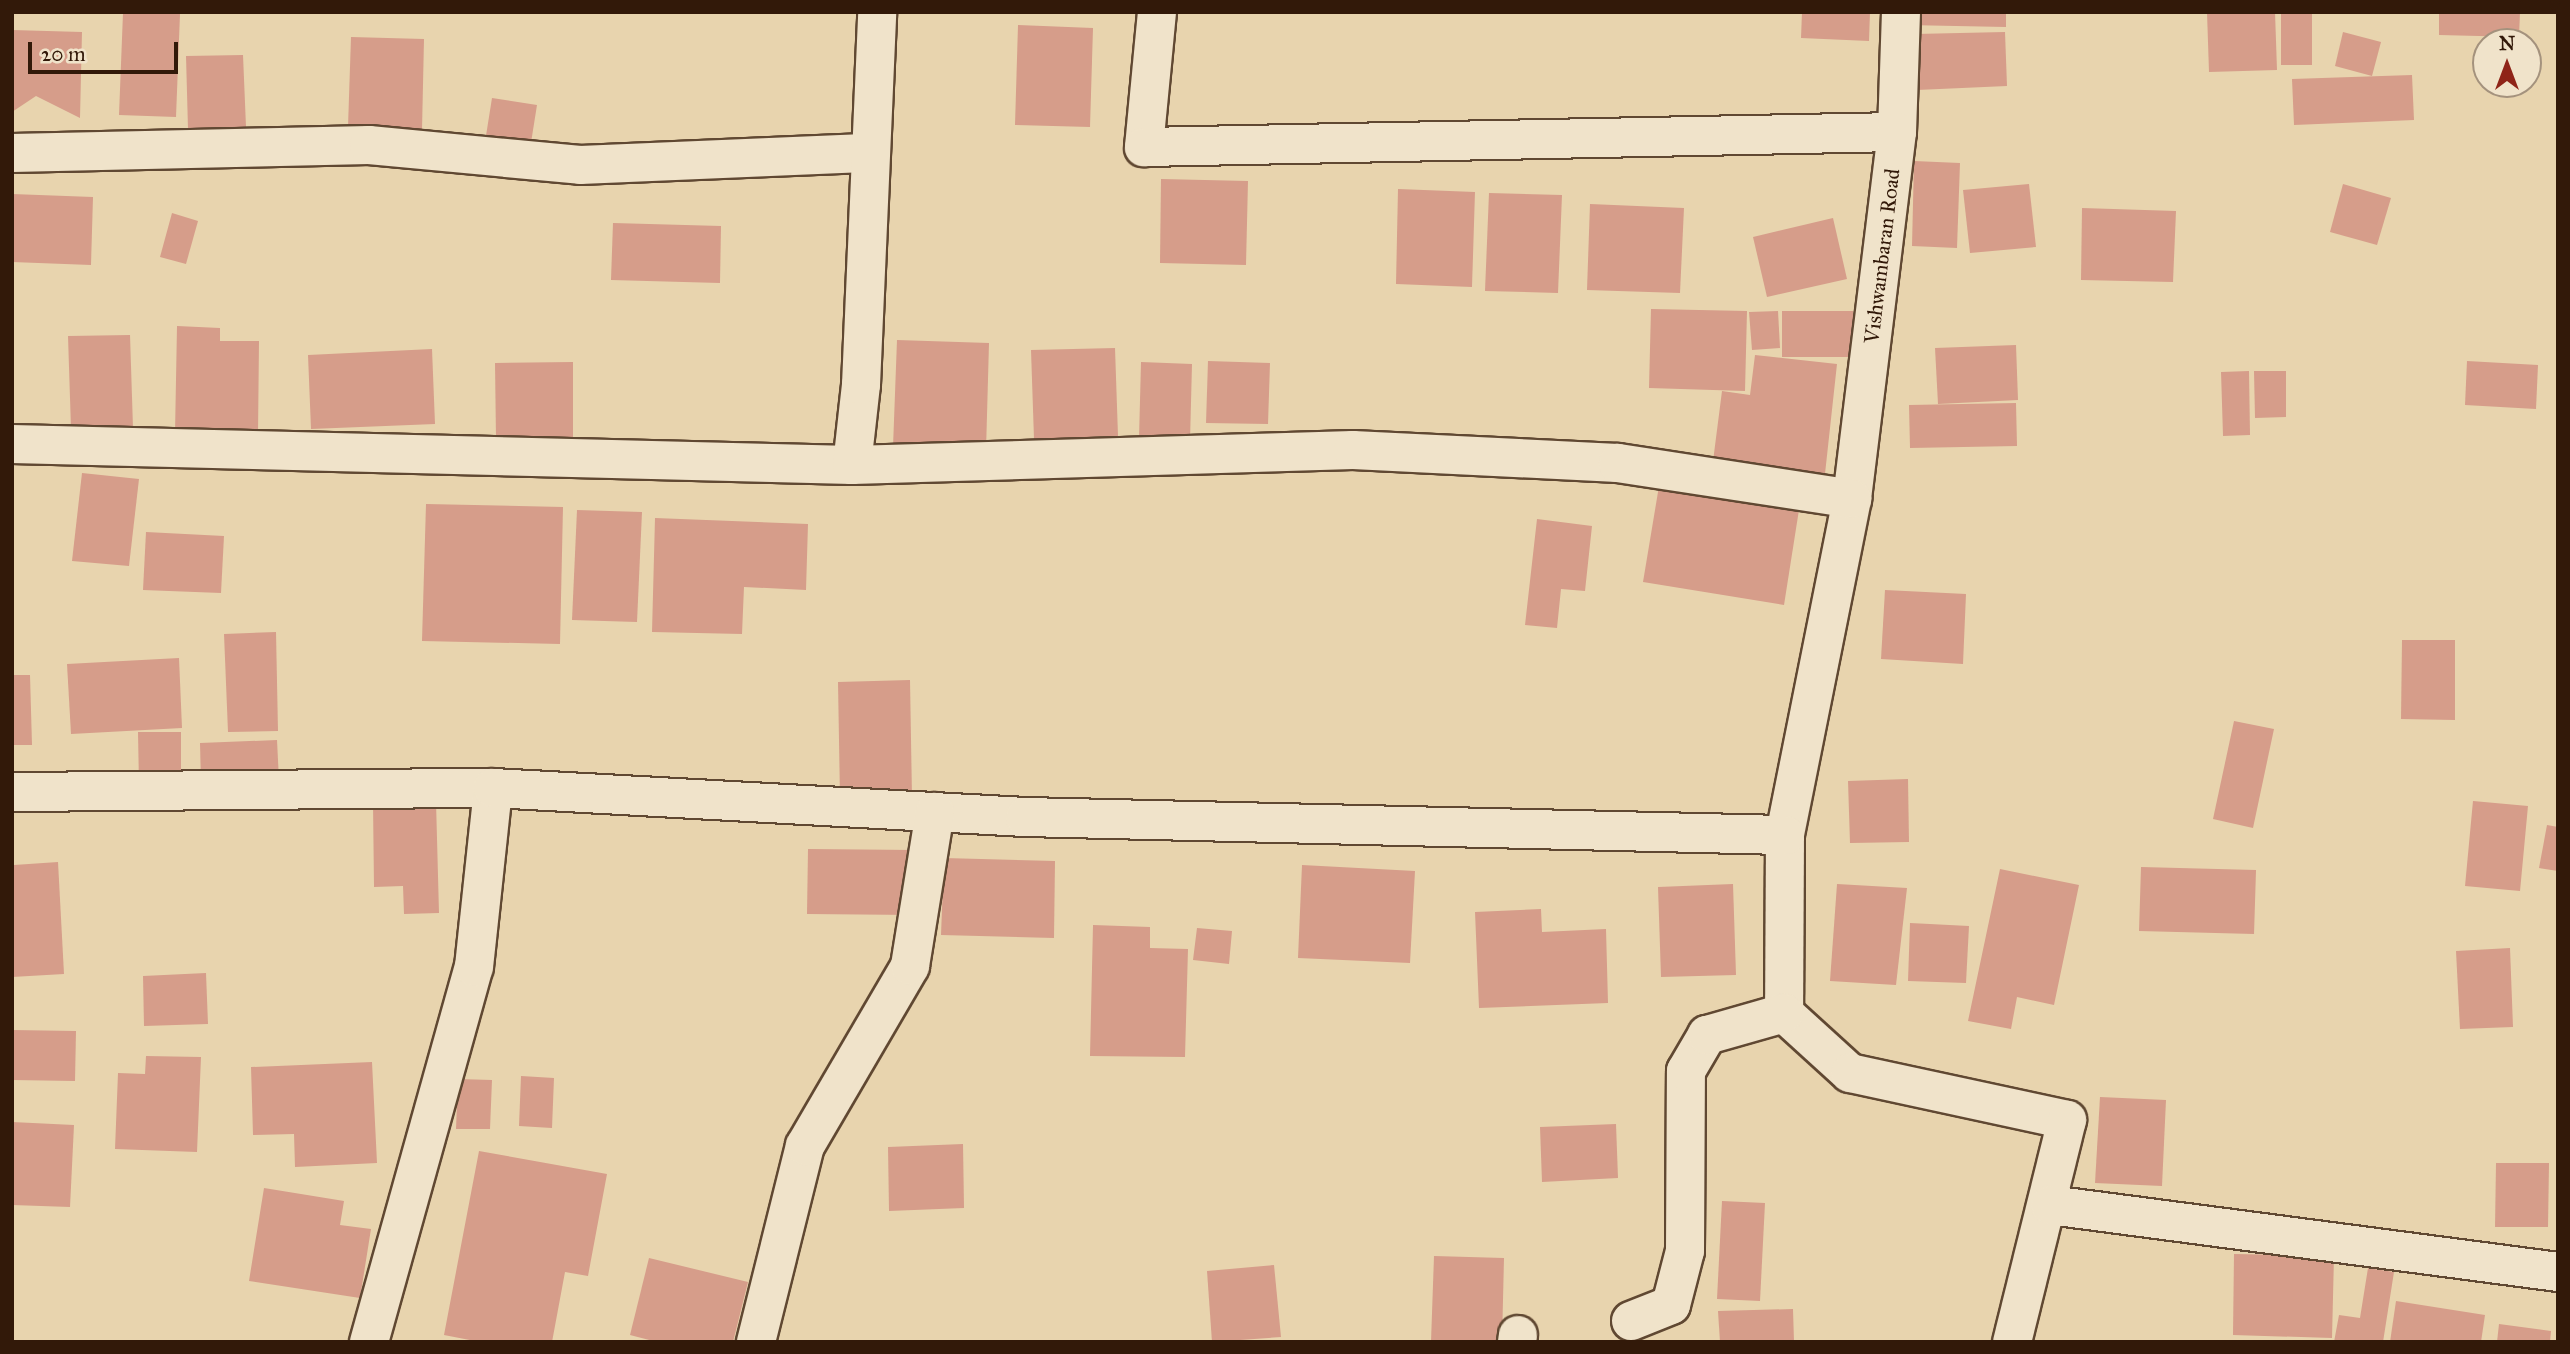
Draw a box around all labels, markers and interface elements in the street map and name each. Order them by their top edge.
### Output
scale bar [32,28,182,72]
north arrow [2472,28,2542,98]
text: N [2499,32,2515,55]
text: 20 m [41,41,86,67]
street label: Vishwambaran Road [1859,167,1905,345]

